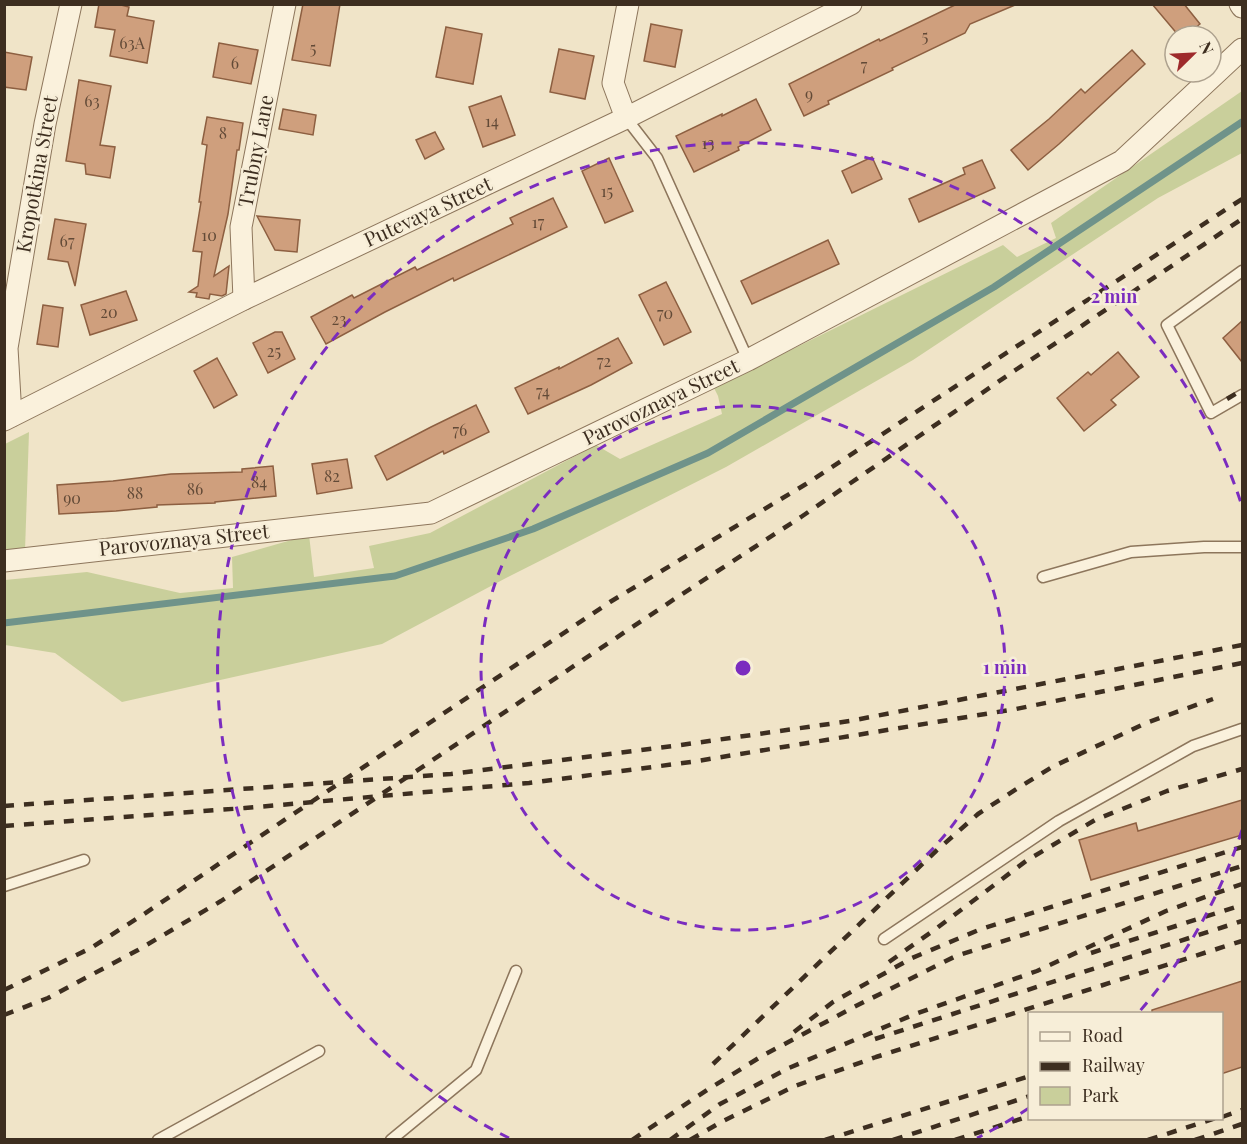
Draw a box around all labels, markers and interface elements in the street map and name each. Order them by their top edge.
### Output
north arrow [1163,24,1223,84]
house number: 5 [922,25,928,46]
house number: 63А [119,32,146,53]
house number: 5 [310,37,316,58]
text: N [1195,38,1219,58]
house number: 6 [231,52,239,73]
house number: 7 [861,54,868,75]
house number: 9 [805,83,813,104]
house number: 63 [84,90,100,111]
street label: Kropotkina Street [8,92,63,255]
street label: Trubny Lane [230,92,279,209]
house number: 14 [485,110,499,131]
house number: 8 [219,122,227,143]
house number: 13 [702,132,714,153]
street label: Putevaya Street [359,169,497,252]
house number: 15 [601,180,613,201]
house number: 17 [532,211,545,232]
house number: 10 [201,224,217,245]
house number: 67 [60,230,75,251]
text: 2 min [1091,284,1137,308]
house number: 20 [100,301,118,322]
house number: 70 [657,302,673,323]
house number: 23 [332,308,346,329]
house number: 25 [267,340,281,361]
house number: 72 [597,350,611,371]
street label: Parovoznaya Street [578,351,744,450]
house number: 74 [536,380,550,401]
house number: 76 [453,419,467,440]
house number: 82 [324,465,340,486]
house number: 84 [251,471,267,492]
house number: 86 [187,478,203,499]
house number: 88 [127,482,143,503]
house number: 90 [63,487,81,508]
street label: Parovoznaya Street [97,516,271,561]
text: 1 min [983,655,1027,679]
centre of rings [733,658,753,678]
legend [1028,1012,1223,1120]
text: Road [1082,1023,1123,1047]
text: Railway [1082,1053,1145,1077]
text: Park [1082,1083,1119,1107]

